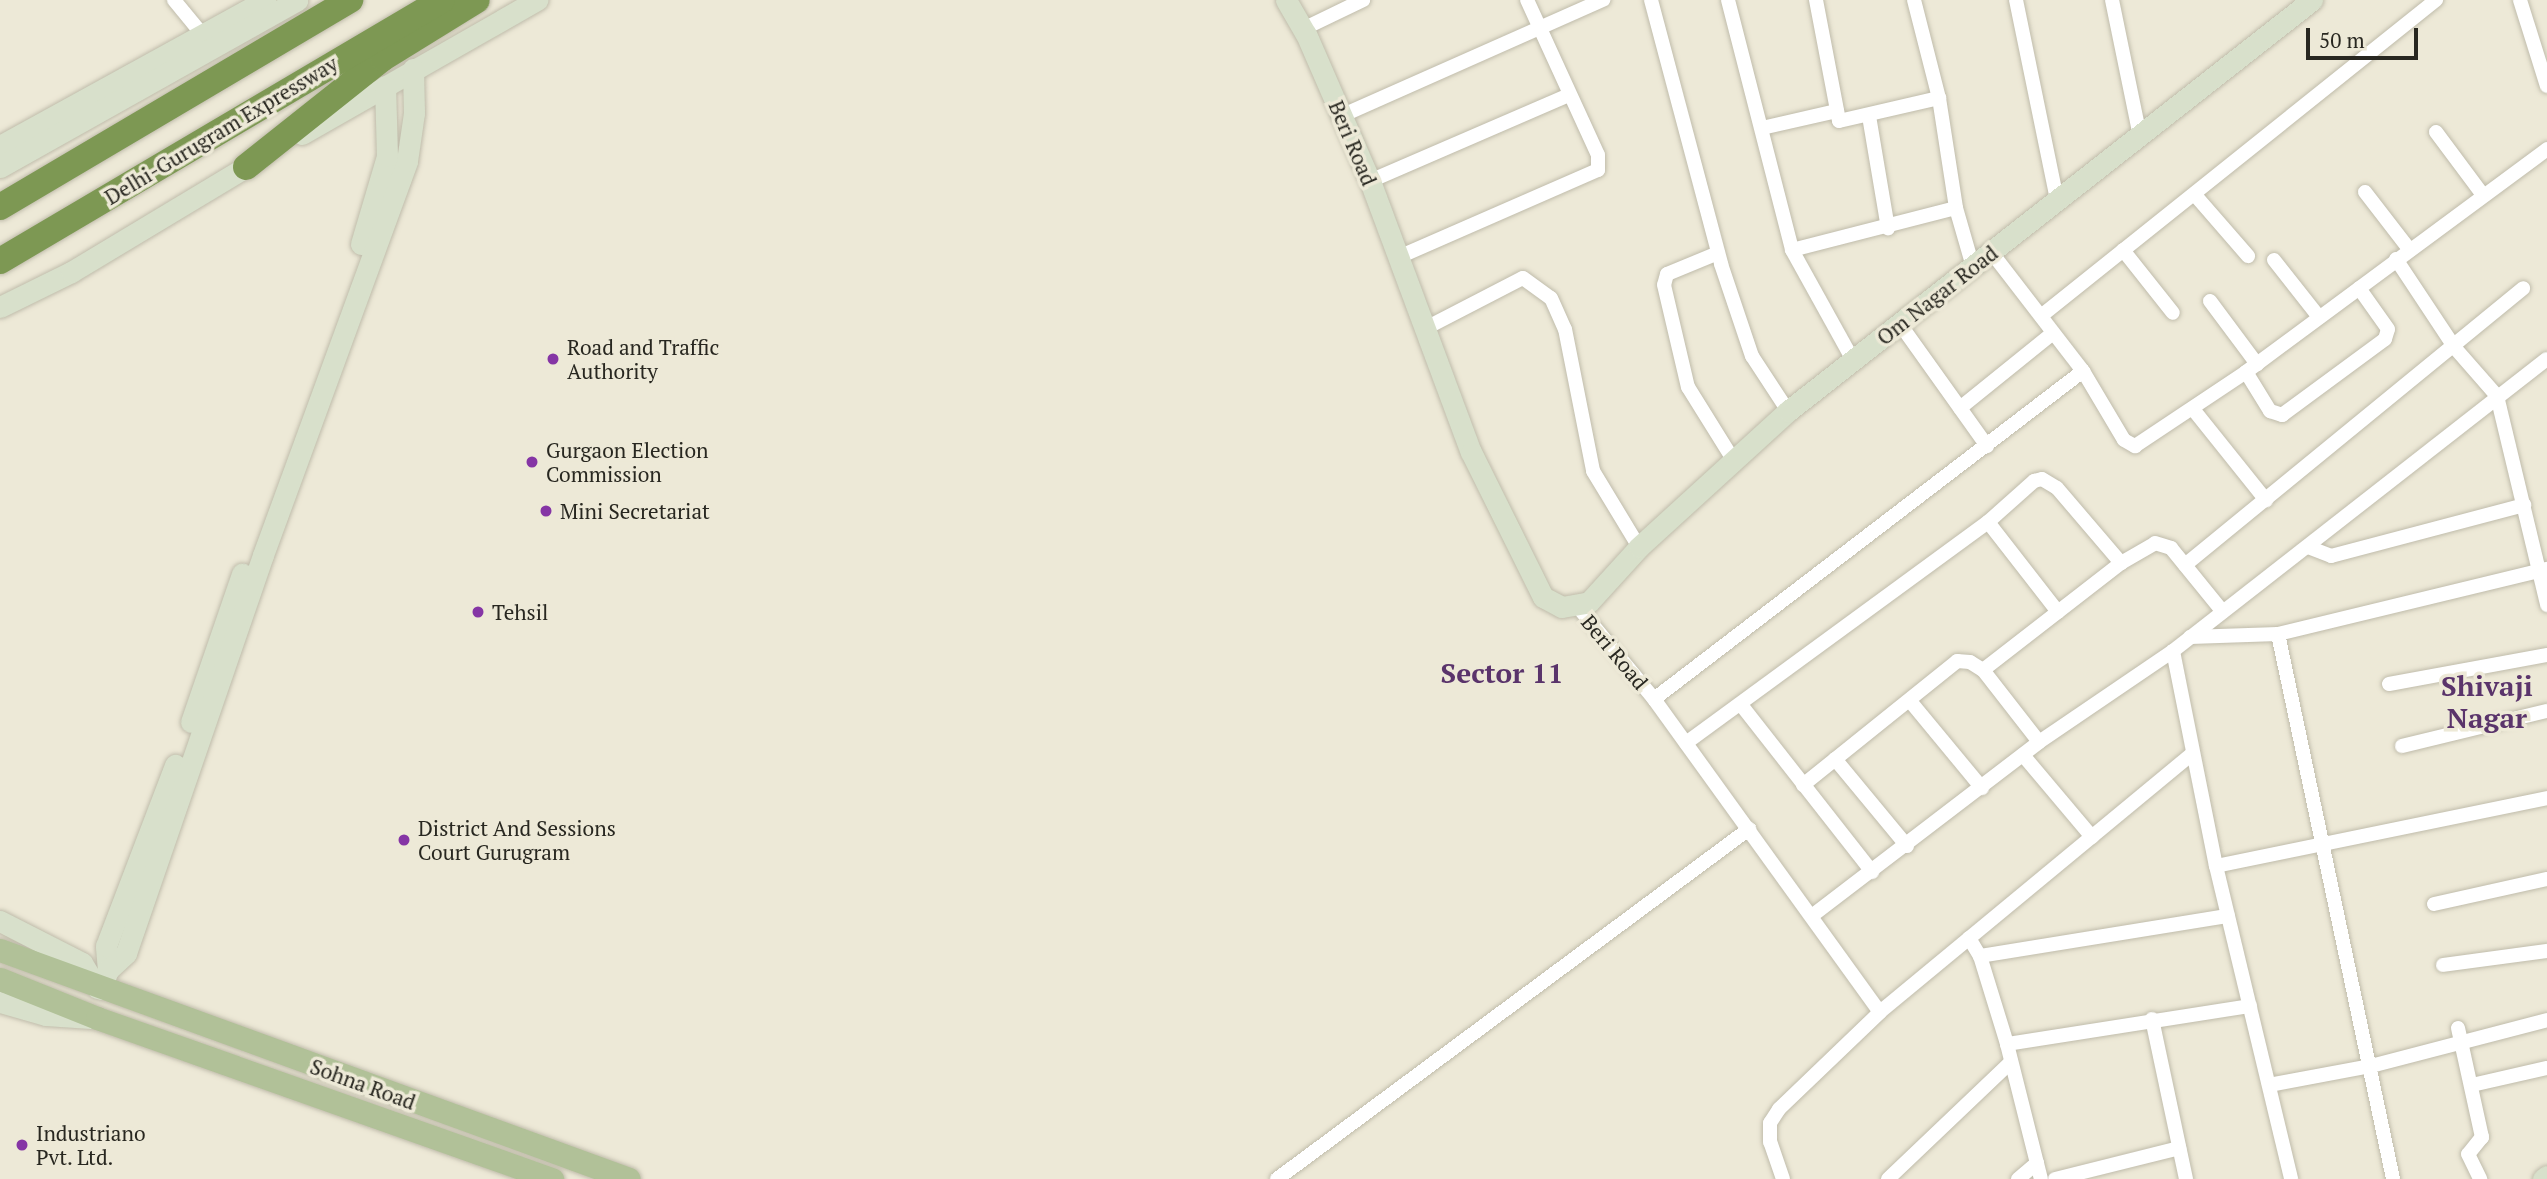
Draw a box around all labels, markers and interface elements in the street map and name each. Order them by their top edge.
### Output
scale bar [2309,14,2421,58]
text: 50 m [2319,26,2365,54]
street label: Delhi-Gurugram Expressway [100,50,342,210]
street label: Beri Road [1324,97,1382,189]
street label: Om Nagar Road [1872,240,2002,350]
place label: Road and Traffic Authority [567,334,719,384]
marker: Road and Traffic Authority [545,351,561,367]
place label: Gurgaon Election Commission [546,437,708,487]
marker: Gurgaon Election Commission [524,454,540,470]
place label: Mini Secretariat [560,498,710,524]
marker: Mini Secretariat [538,503,554,519]
place label: Tehsil [492,599,548,625]
marker: Tehsil [470,604,486,620]
street label: Beri Road [1576,609,1654,695]
district label: Sector 11 [1441,656,1563,690]
district label: Shivaji Nagar [2441,669,2533,735]
place label: District And Sessions Court Gurugram [418,815,616,865]
marker: District And Sessions Court Gurugram [396,832,412,848]
street label: Sohna Road [307,1053,419,1115]
place label: Industriano Pvt. Ltd. [36,1120,146,1170]
marker: Industriano Pvt. Ltd. [14,1137,30,1153]

